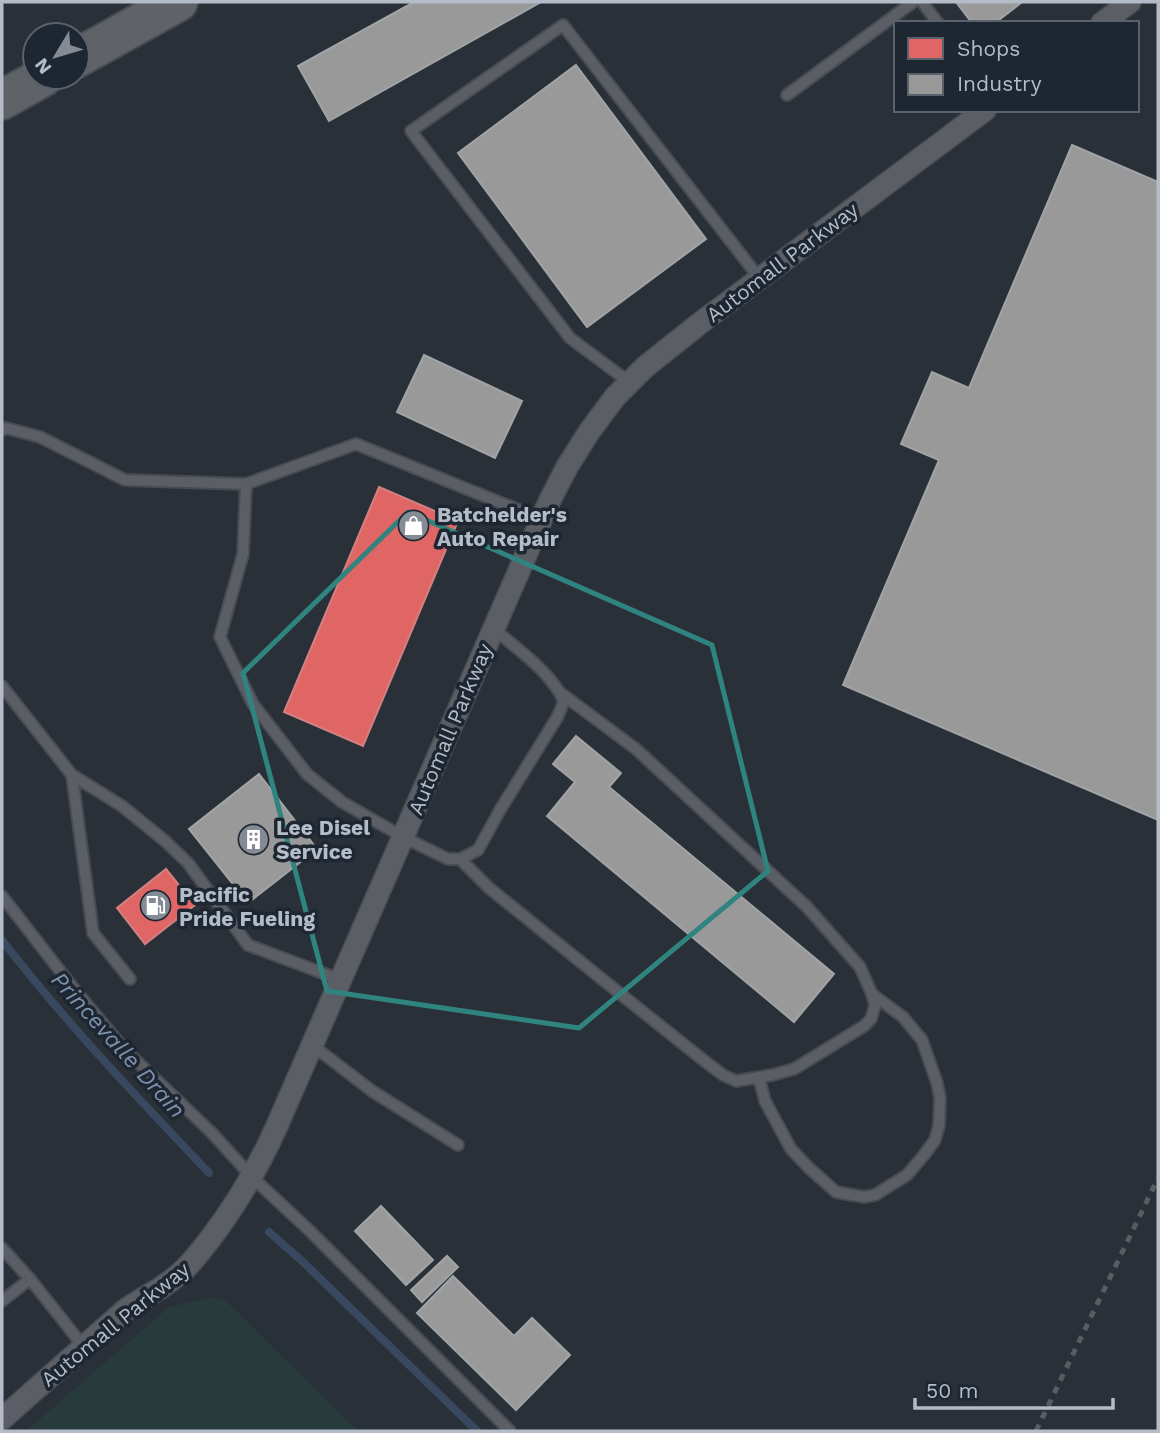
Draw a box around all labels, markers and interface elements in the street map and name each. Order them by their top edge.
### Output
north arrow [21,21,91,91]
legend [894,21,1139,112]
text: Shops [957,36,1020,61]
text: N [30,54,56,79]
text: Industry [957,71,1042,96]
street label: Automall Parkway [701,197,863,327]
place label: Batchelder's Auto Repair [437,502,567,551]
shop icon: Batchelder's Auto Repair [397,509,431,543]
street label: Automall Parkway [403,639,497,818]
place label: Lee Disel Service [276,815,370,864]
building icon: Lee Disel Service [236,822,270,856]
place label: Pacific Pride Fueling [179,882,315,931]
fuel station icon: Pacific Pride Fueling [139,889,173,923]
water label: Princevalle Drain [45,967,191,1123]
street label: Automall Parkway [36,1256,194,1392]
scale bar [915,1366,1113,1410]
text: 50 m [926,1378,978,1403]

